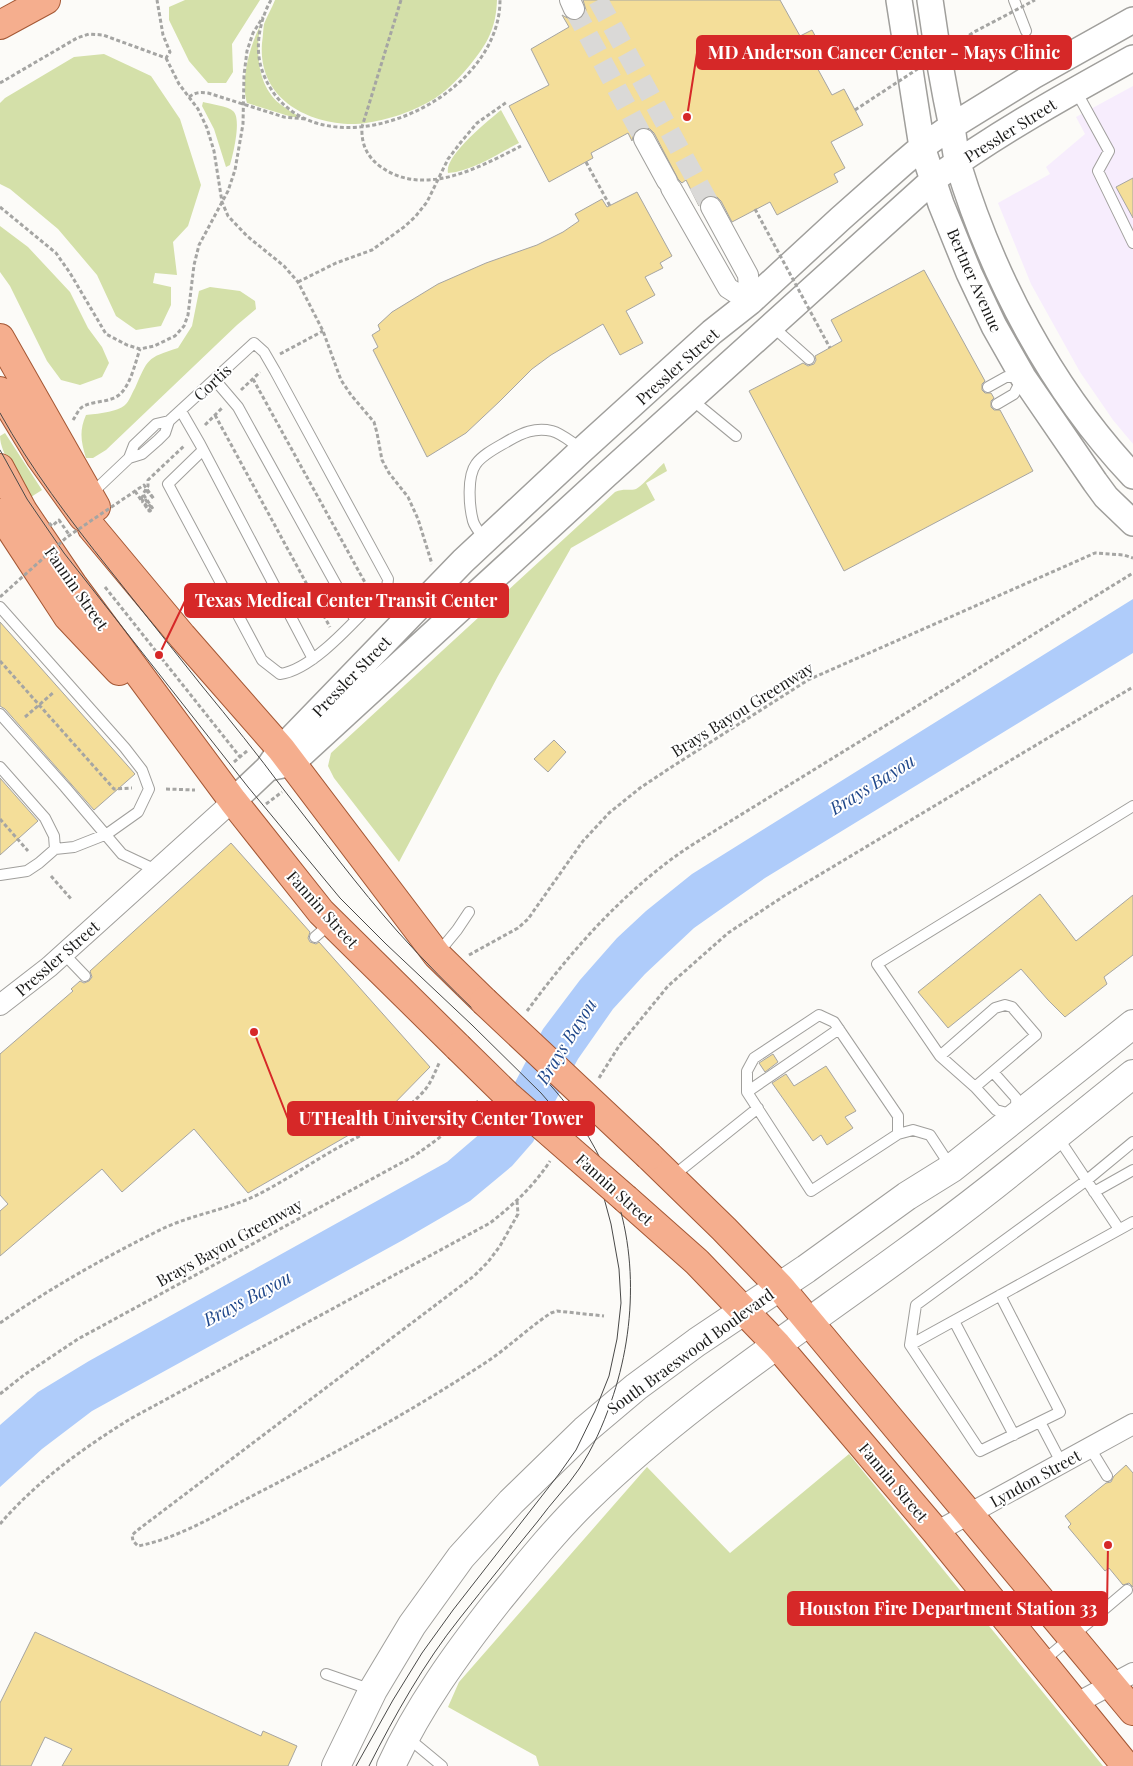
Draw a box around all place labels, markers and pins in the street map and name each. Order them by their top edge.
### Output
callout: MD Anderson Cancer Center - Mays Clinic [697,36,1071,69]
callout: Texas Medical Center Transit Center [185,584,508,617]
callout: UTHealth University Center Tower [288,1102,594,1135]
callout: Houston Fire Department Station 33 [788,1592,1107,1625]

